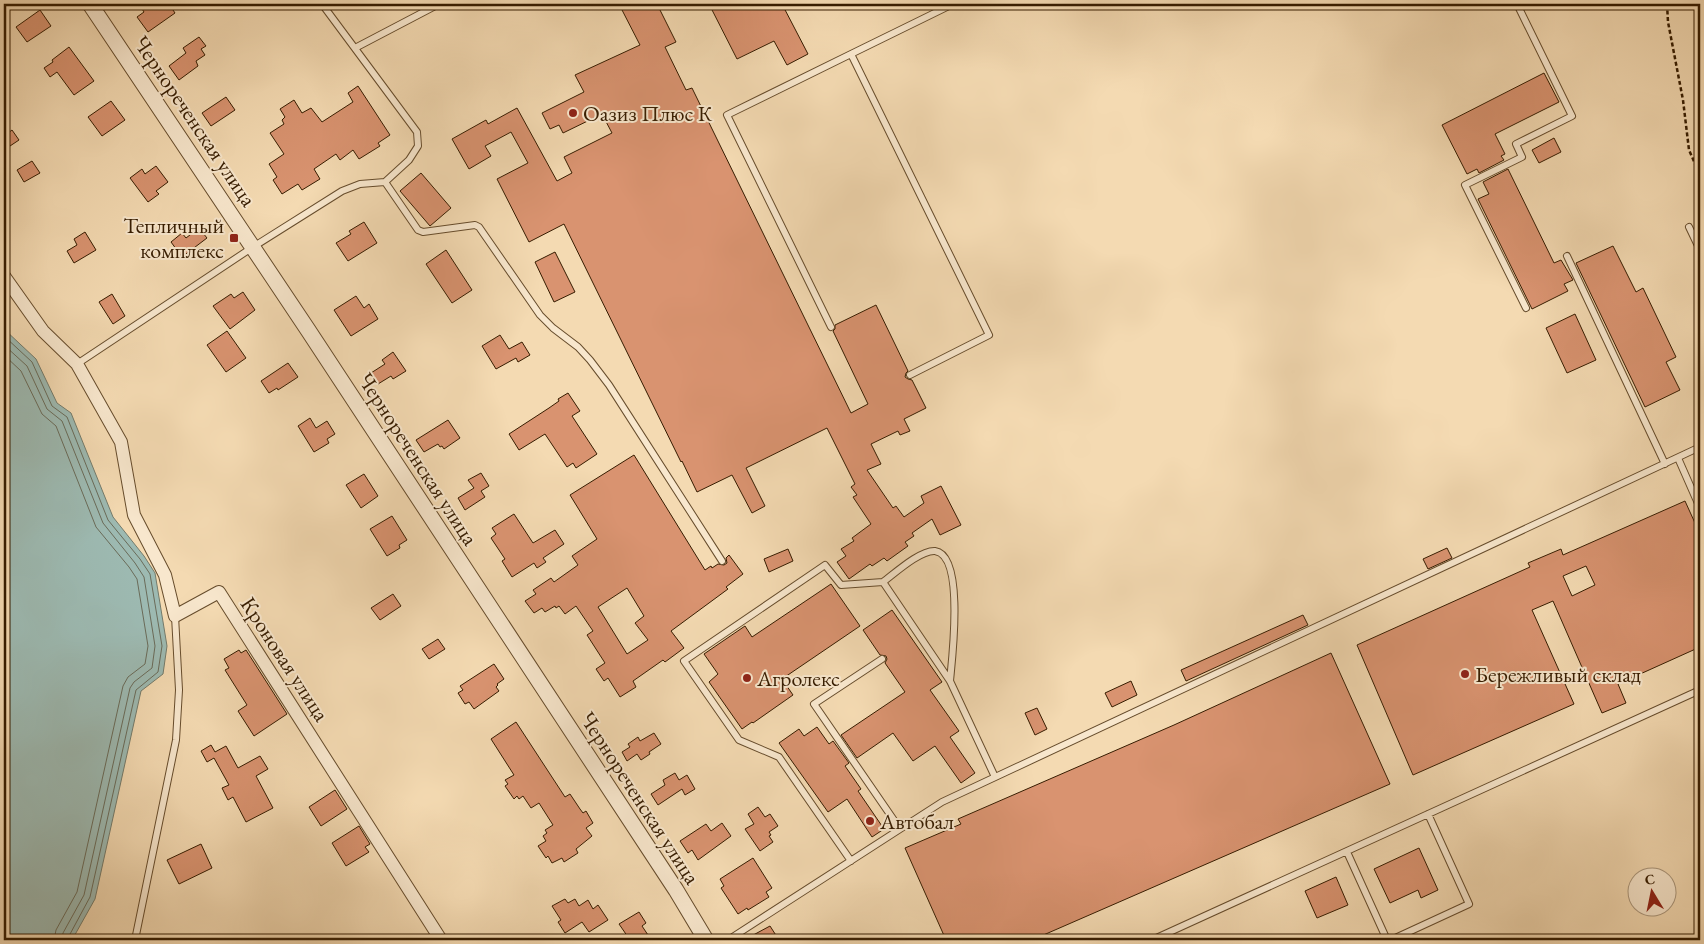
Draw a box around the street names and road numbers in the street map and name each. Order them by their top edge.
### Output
street label: Чернореченская улица [127,30,263,212]
street label: Чернореченская улица [351,367,485,551]
street label: Кроновая улица [234,591,336,727]
street label: Чернореченская улица [573,706,707,890]

